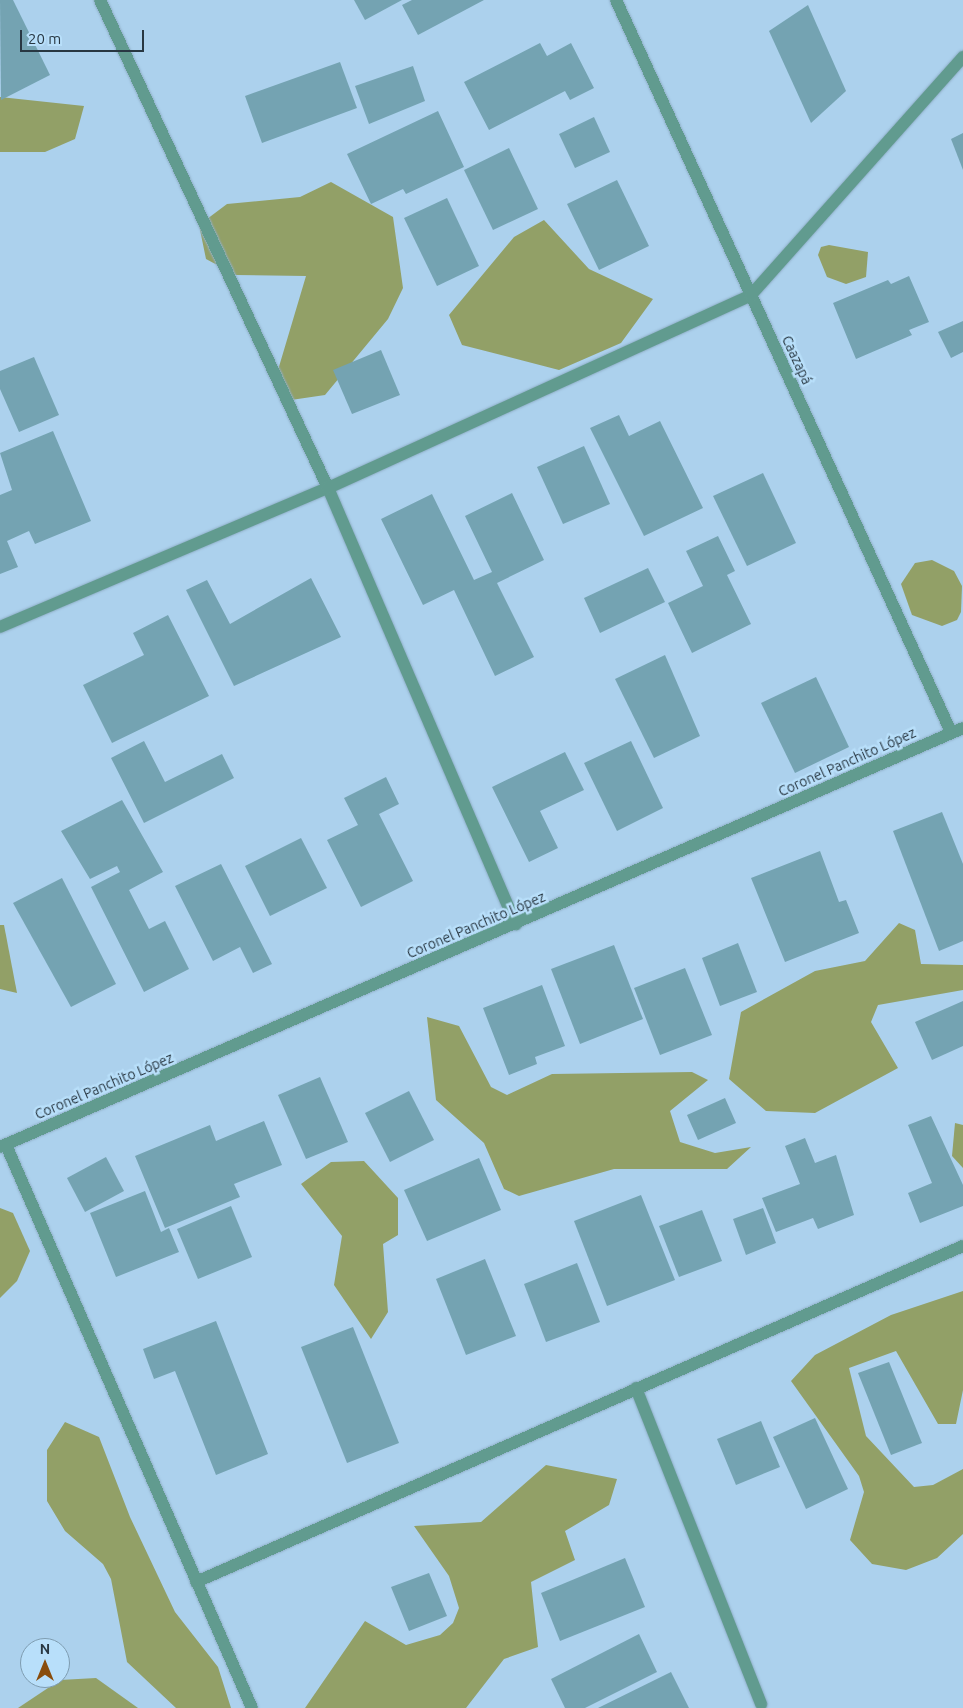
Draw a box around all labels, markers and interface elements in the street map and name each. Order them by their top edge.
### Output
scale bar [22,20,146,52]
text: 20 m [28,30,61,47]
street label: Caazapá [778,333,816,387]
street label: Coronel Panchito López [776,724,918,800]
street label: Coronel Panchito López [404,888,548,962]
street label: Coronel Panchito López [32,1049,176,1123]
north arrow [20,1638,70,1688]
text: N [40,1641,50,1657]

